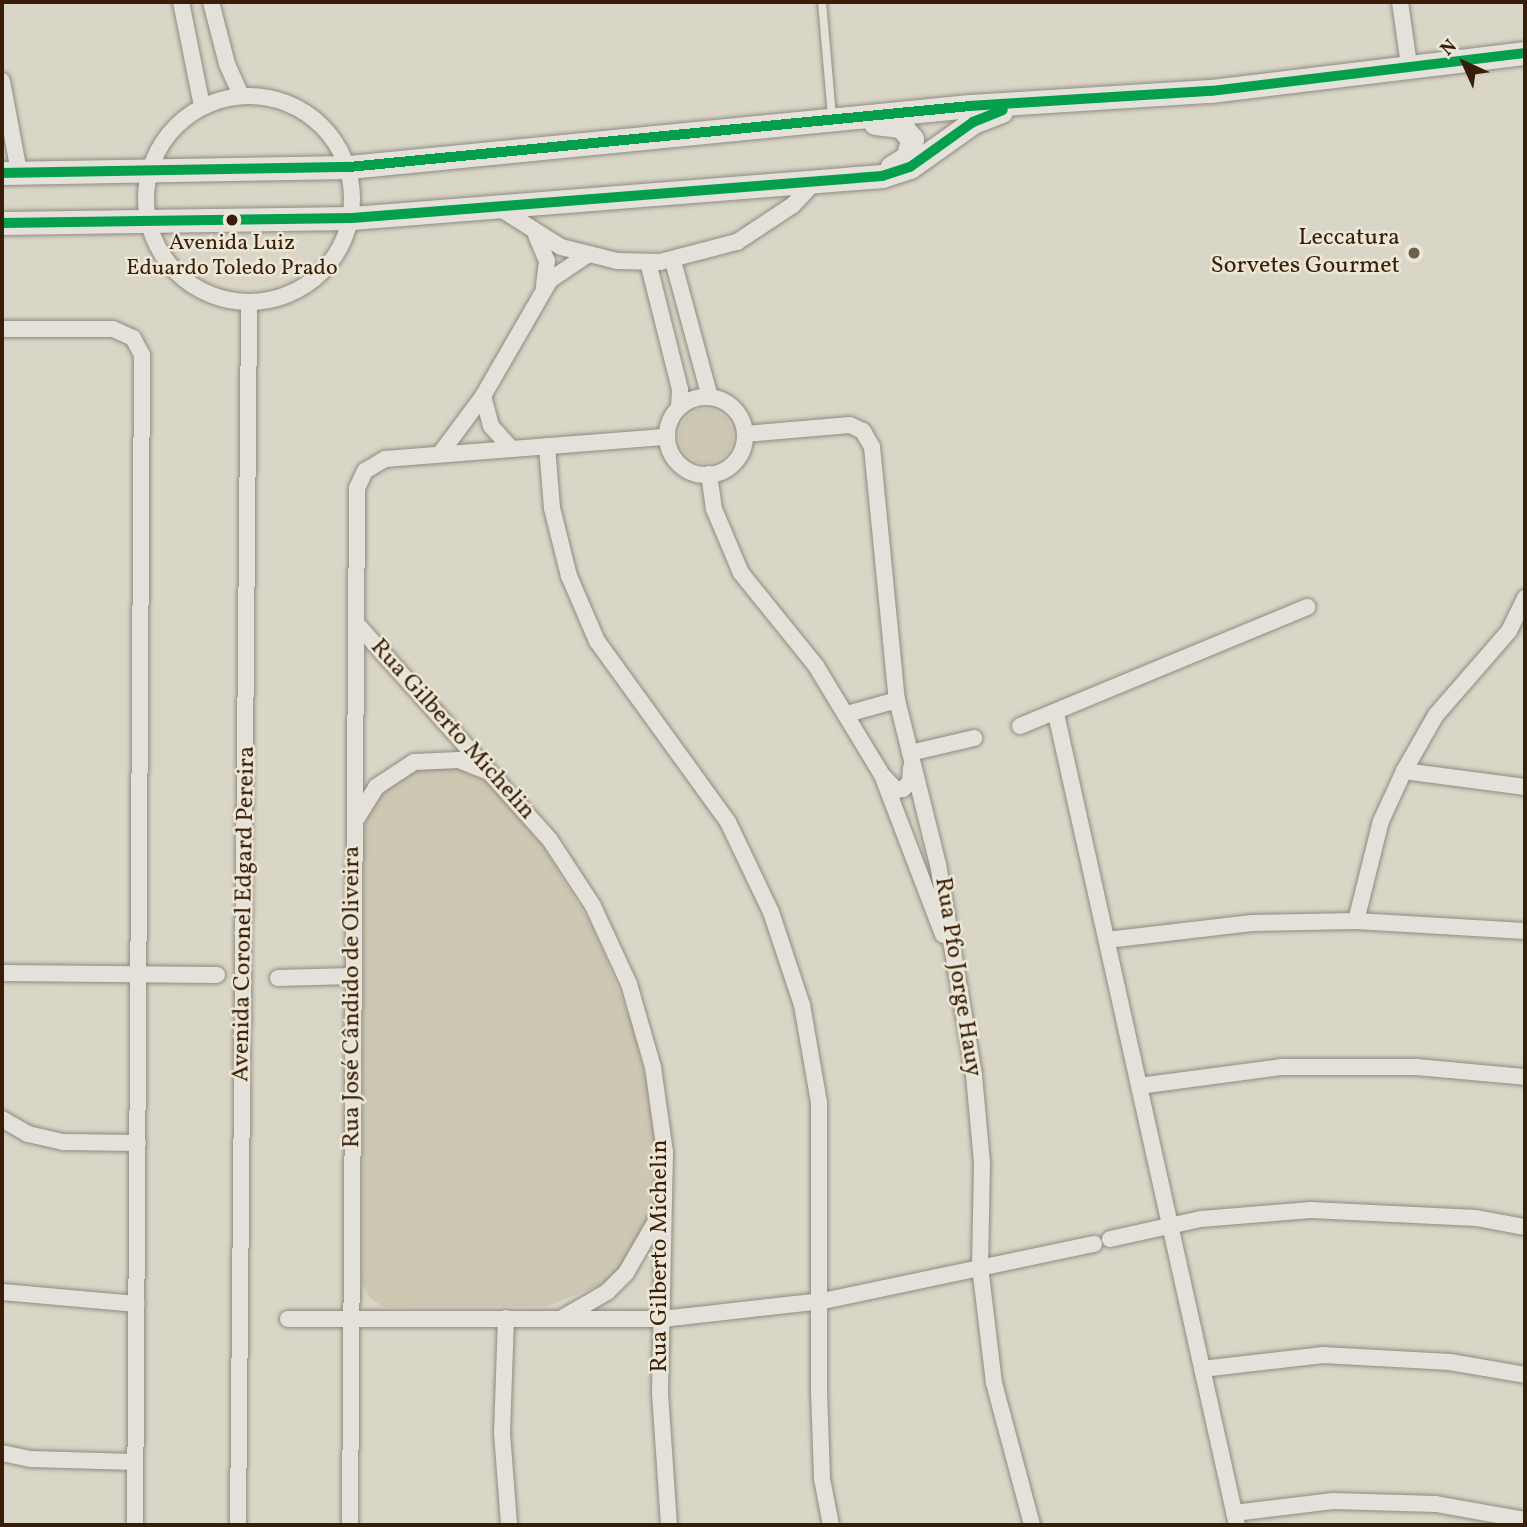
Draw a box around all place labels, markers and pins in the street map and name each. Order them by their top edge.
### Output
marker: Avenida Luiz Eduardo Toledo Prado [225,213,239,227]
place label: Leccatura Sorvetes Gourmet [1211,225,1400,281]
place label: Avenida Luiz Eduardo Toledo Prado [126,230,338,282]
marker: Leccatura Sorvetes Gourmet [1406,245,1422,261]

